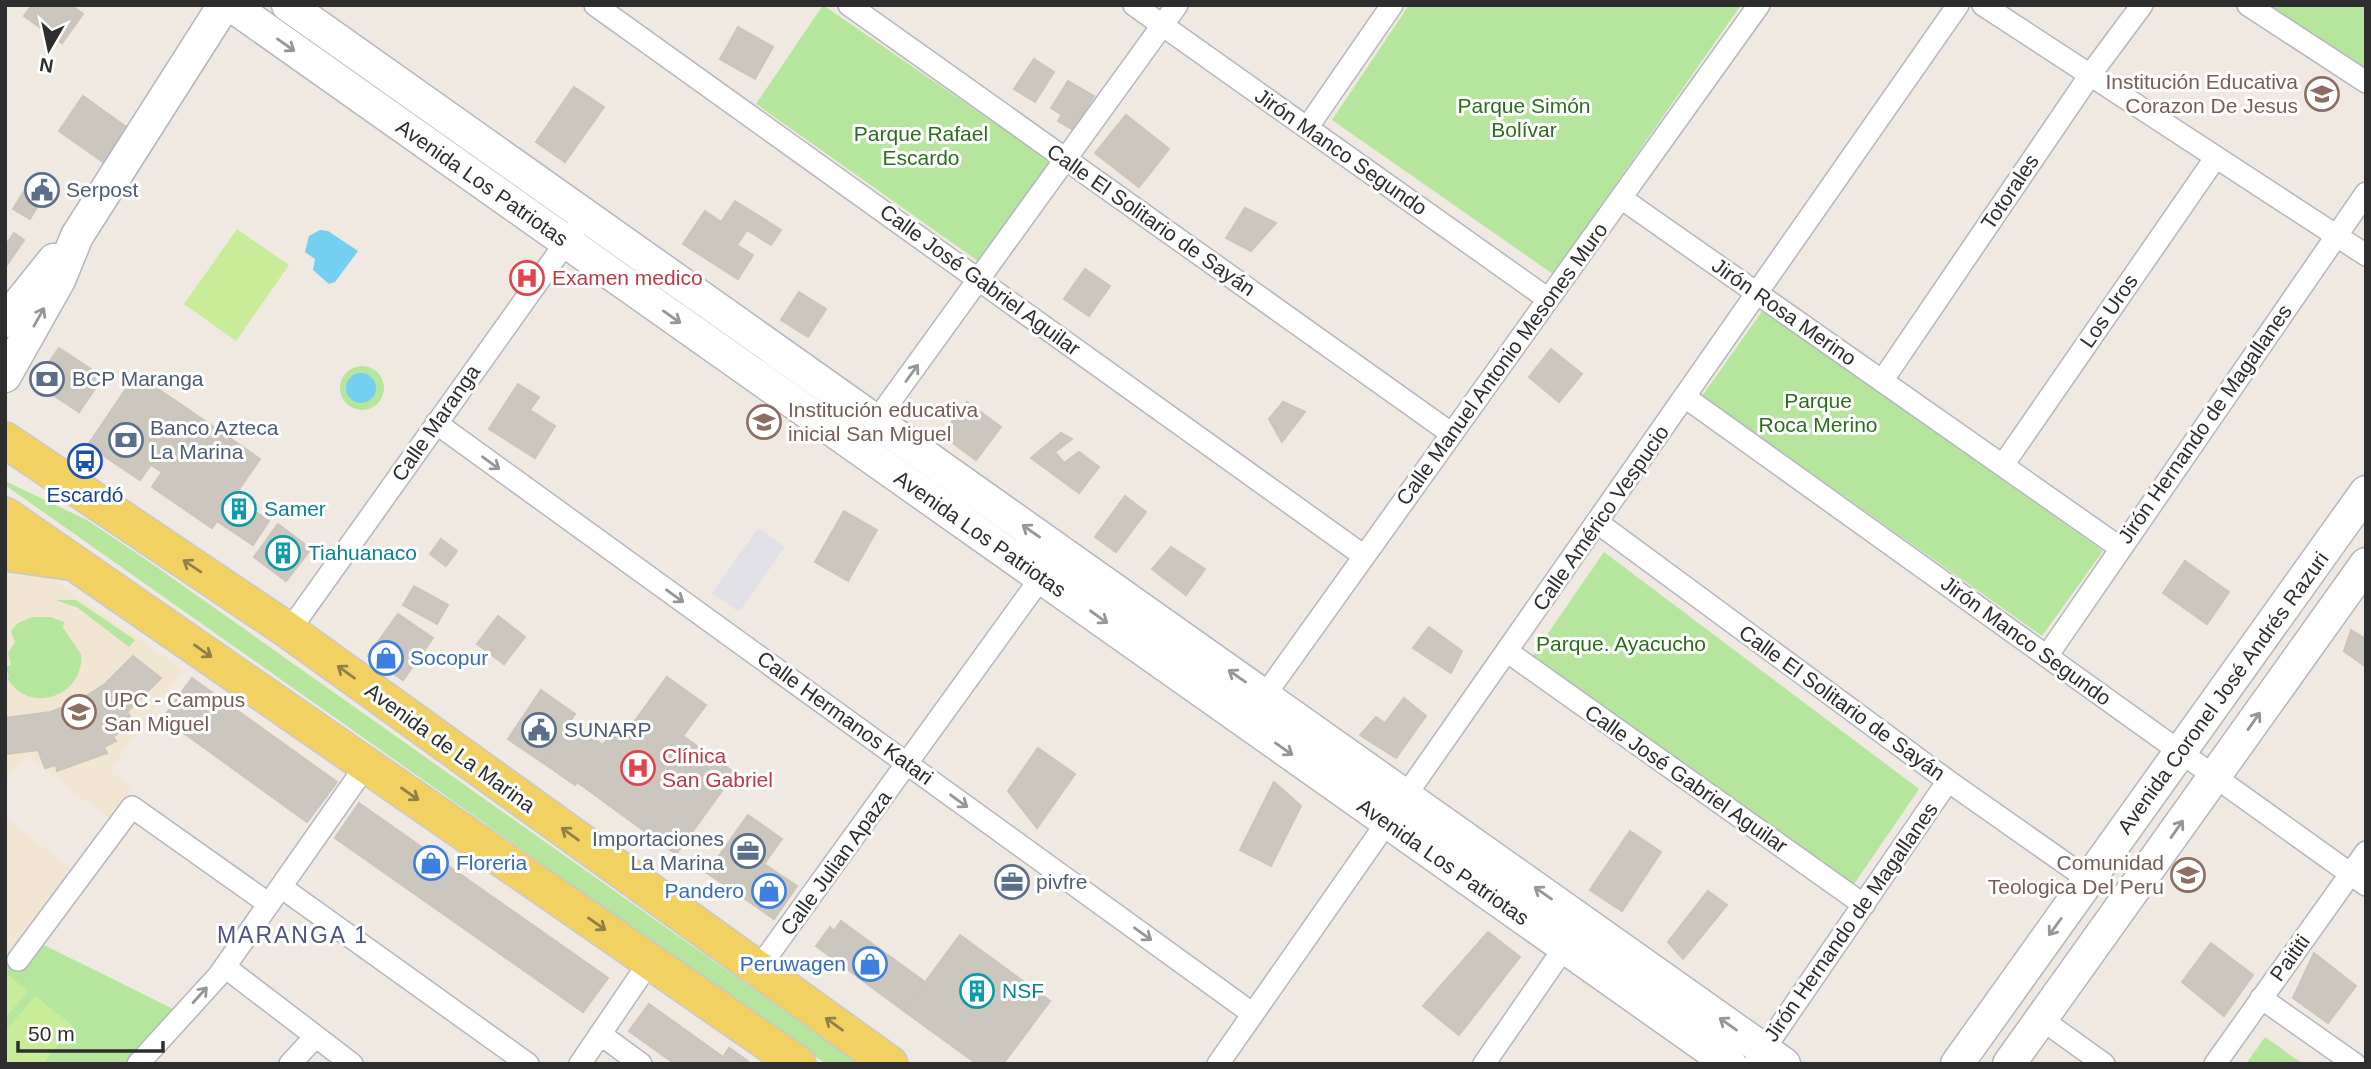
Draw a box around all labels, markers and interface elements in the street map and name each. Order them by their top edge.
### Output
north arrow [14,14,84,84]
one-way arrow [276,38,295,52]
text: N [38,54,55,77]
place label: Institución Educativa Corazon De Jesus [2105,70,2298,117]
school or university icon: Institución Educativa Corazon De Jesus [2303,75,2341,113]
street label: Jirón Manco Segundo [1251,84,1432,220]
park label: Parque Simón Bolívar [1457,94,1591,141]
street label: Avenida Los Patriotas [392,115,572,250]
park label: Parque Rafael Escardo [854,122,988,169]
street label: Calle El Solitario de Sayán [1043,139,1260,300]
street label: Totorales [1976,150,2043,233]
public building icon: Serpost [23,171,61,209]
place label: Serpost [66,178,139,201]
street label: Calle José Gabriel Aguilar [876,199,1085,360]
street label: Calle Manuel Antonio Mesones Muro [1391,218,1612,509]
street label: Jirón Rosa Merino [1708,253,1861,370]
hospital icon: Examen medico [508,259,546,297]
place label: Examen medico [552,266,703,289]
street label: Los Uros [2075,270,2142,352]
street label: Jirón Hernando de Magallanes [2113,300,2296,547]
one-way arrow [32,307,46,327]
one-way arrow [662,310,681,324]
bank icon: BCP Maranga [28,360,66,398]
street label: Calle Maranga [387,360,484,485]
one-way arrow [904,364,919,383]
place label: BCP Maranga [72,367,204,390]
park label: Parque Roca Merino [1758,389,1878,436]
place label: Institución educativa inicial San Miguel [788,398,979,445]
school or university icon: Institución educativa inicial San Miguel [745,403,783,441]
place label: Banco Azteca La Marina [150,416,279,463]
bank icon: Banco Azteca La Marina [107,421,145,459]
street label: Calle Américo Vespucio [1528,421,1673,615]
bus stop icon: Escardó [66,442,104,480]
one-way arrow [481,456,500,470]
street label: Avenida Los Patriotas [890,466,1070,601]
place label: Escardó [46,483,124,506]
building icon: Samer [220,490,258,528]
place label: Samer [264,497,326,520]
one-way arrow [1022,524,1041,538]
building icon: Tiahuanaco [264,534,302,572]
place label: Tiahuanaco [308,541,417,564]
street label: Avenida Coronel José Andrés Razuri [2113,547,2333,838]
one-way arrow [183,558,202,573]
street label: Jirón Manco Segundo [1937,571,2116,710]
one-way arrow [665,589,684,603]
one-way arrow [1089,610,1108,624]
street label: Calle El Solitario de Sayán [1735,620,1950,785]
park label: Parque. Ayacucho [1536,632,1706,655]
shop icon: Socopur [367,639,405,677]
one-way arrow [192,644,212,658]
place label: Socopur [410,646,488,669]
street label: Calle Hermanos Katari [753,646,938,789]
one-way arrow [337,665,355,680]
one-way arrow [1228,669,1247,683]
street label: Avenida de La Marina [361,678,540,817]
place label: UPC - Campus San Miguel [104,688,245,735]
school or university icon: UPC - Campus San Miguel [60,693,98,731]
street label: Calle José Gabriel Aguilar [1581,700,1792,857]
public building icon: SUNARP [520,711,558,749]
one-way arrow [2247,712,2261,731]
place label: SUNARP [564,718,652,741]
one-way arrow [1274,742,1293,757]
place label: Clínica San Gabriel [662,744,773,791]
hospital icon: Clínica San Gabriel [619,749,657,787]
street label: Calle Julian Apaza [776,786,896,939]
one-way arrow [400,787,419,801]
one-way arrow [949,794,968,808]
street label: Avenida Los Patriotas [1353,794,1533,929]
street label: Jirón Hernando de Magallanes [1759,798,1942,1045]
one-way arrow [2170,820,2184,839]
one-way arrow [561,827,580,841]
place label: Importaciones La Marina [592,827,724,874]
office icon: Importaciones La Marina [729,832,767,870]
shop icon: Floreria [412,844,450,882]
place label: Floreria [456,851,528,874]
place label: Comunidad Teologica Del Peru [1988,851,2164,898]
school or university icon: Comunidad Teologica Del Peru [2169,856,2207,894]
office icon: pivfre [993,863,1031,901]
place label: pivfre [1036,870,1087,893]
shop icon: Pandero [750,872,788,910]
place label: Pandero [665,879,744,902]
one-way arrow [1534,886,1553,900]
one-way arrow [587,917,606,931]
one-way arrow [2048,917,2062,936]
district label: MARANGA 1 [217,922,369,948]
one-way arrow [1134,927,1152,942]
street label: Paititi [2265,930,2314,985]
shop icon: Peruwagen [851,945,889,983]
place label: Peruwagen [740,952,846,975]
building icon: NSF [958,972,996,1010]
place label: NSF [1002,979,1044,1002]
one-way arrow [192,987,209,1004]
scale bar [18,1010,163,1054]
one-way arrow [825,1017,844,1031]
one-way arrow [1719,1017,1738,1032]
text: 50 m [28,1022,75,1045]

